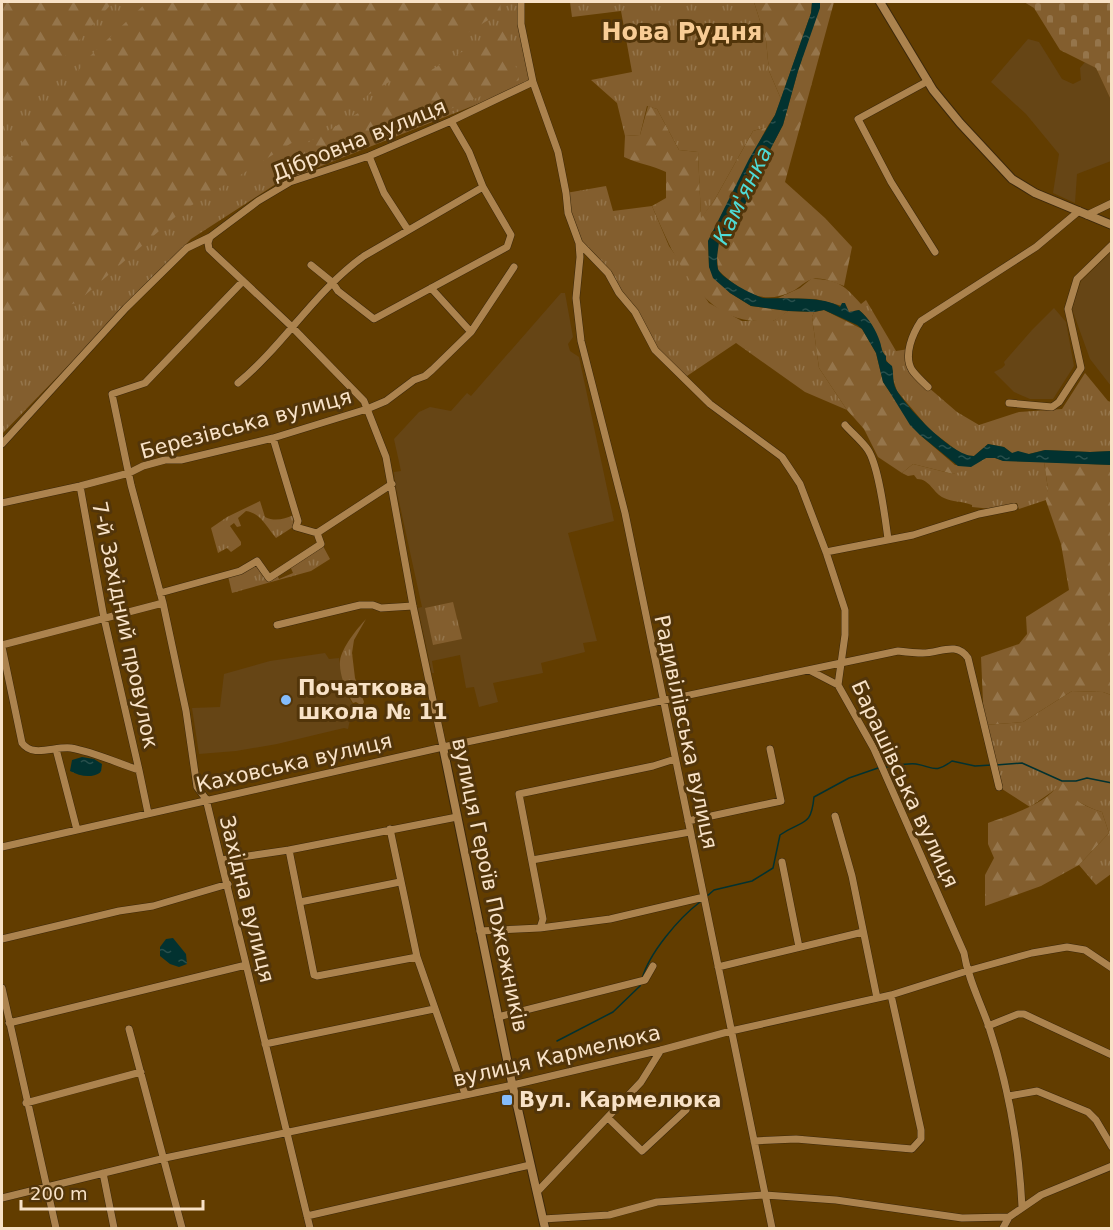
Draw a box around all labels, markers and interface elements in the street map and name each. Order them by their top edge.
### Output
district label: Нова Рудня [602,18,762,46]
street label: Дібровна вулиця [268,94,450,186]
water label: Кам'янка [708,142,777,248]
street label: Березівська вулиця [138,384,354,464]
street label: 7-й Західний провулок [87,499,163,751]
street label: Радивілівська вулиця [649,613,723,851]
place label: Початкова школа № 11 [298,676,448,724]
street label: Барашівська вулиця [846,677,964,891]
marker: Початкова школа № 11 [279,693,293,707]
street label: Каховська вулиця [194,729,394,797]
street label: вулиця Героїв Пожежників [447,736,533,1034]
street label: Західна вулиця [215,813,279,985]
street label: вулиця Кармелюка [451,1020,663,1092]
place label: Вул. Кармелюка [519,1088,721,1112]
marker: Вул. Кармелюка [500,1093,514,1107]
scale bar [21,1173,202,1211]
text: 200 m [30,1183,88,1204]

